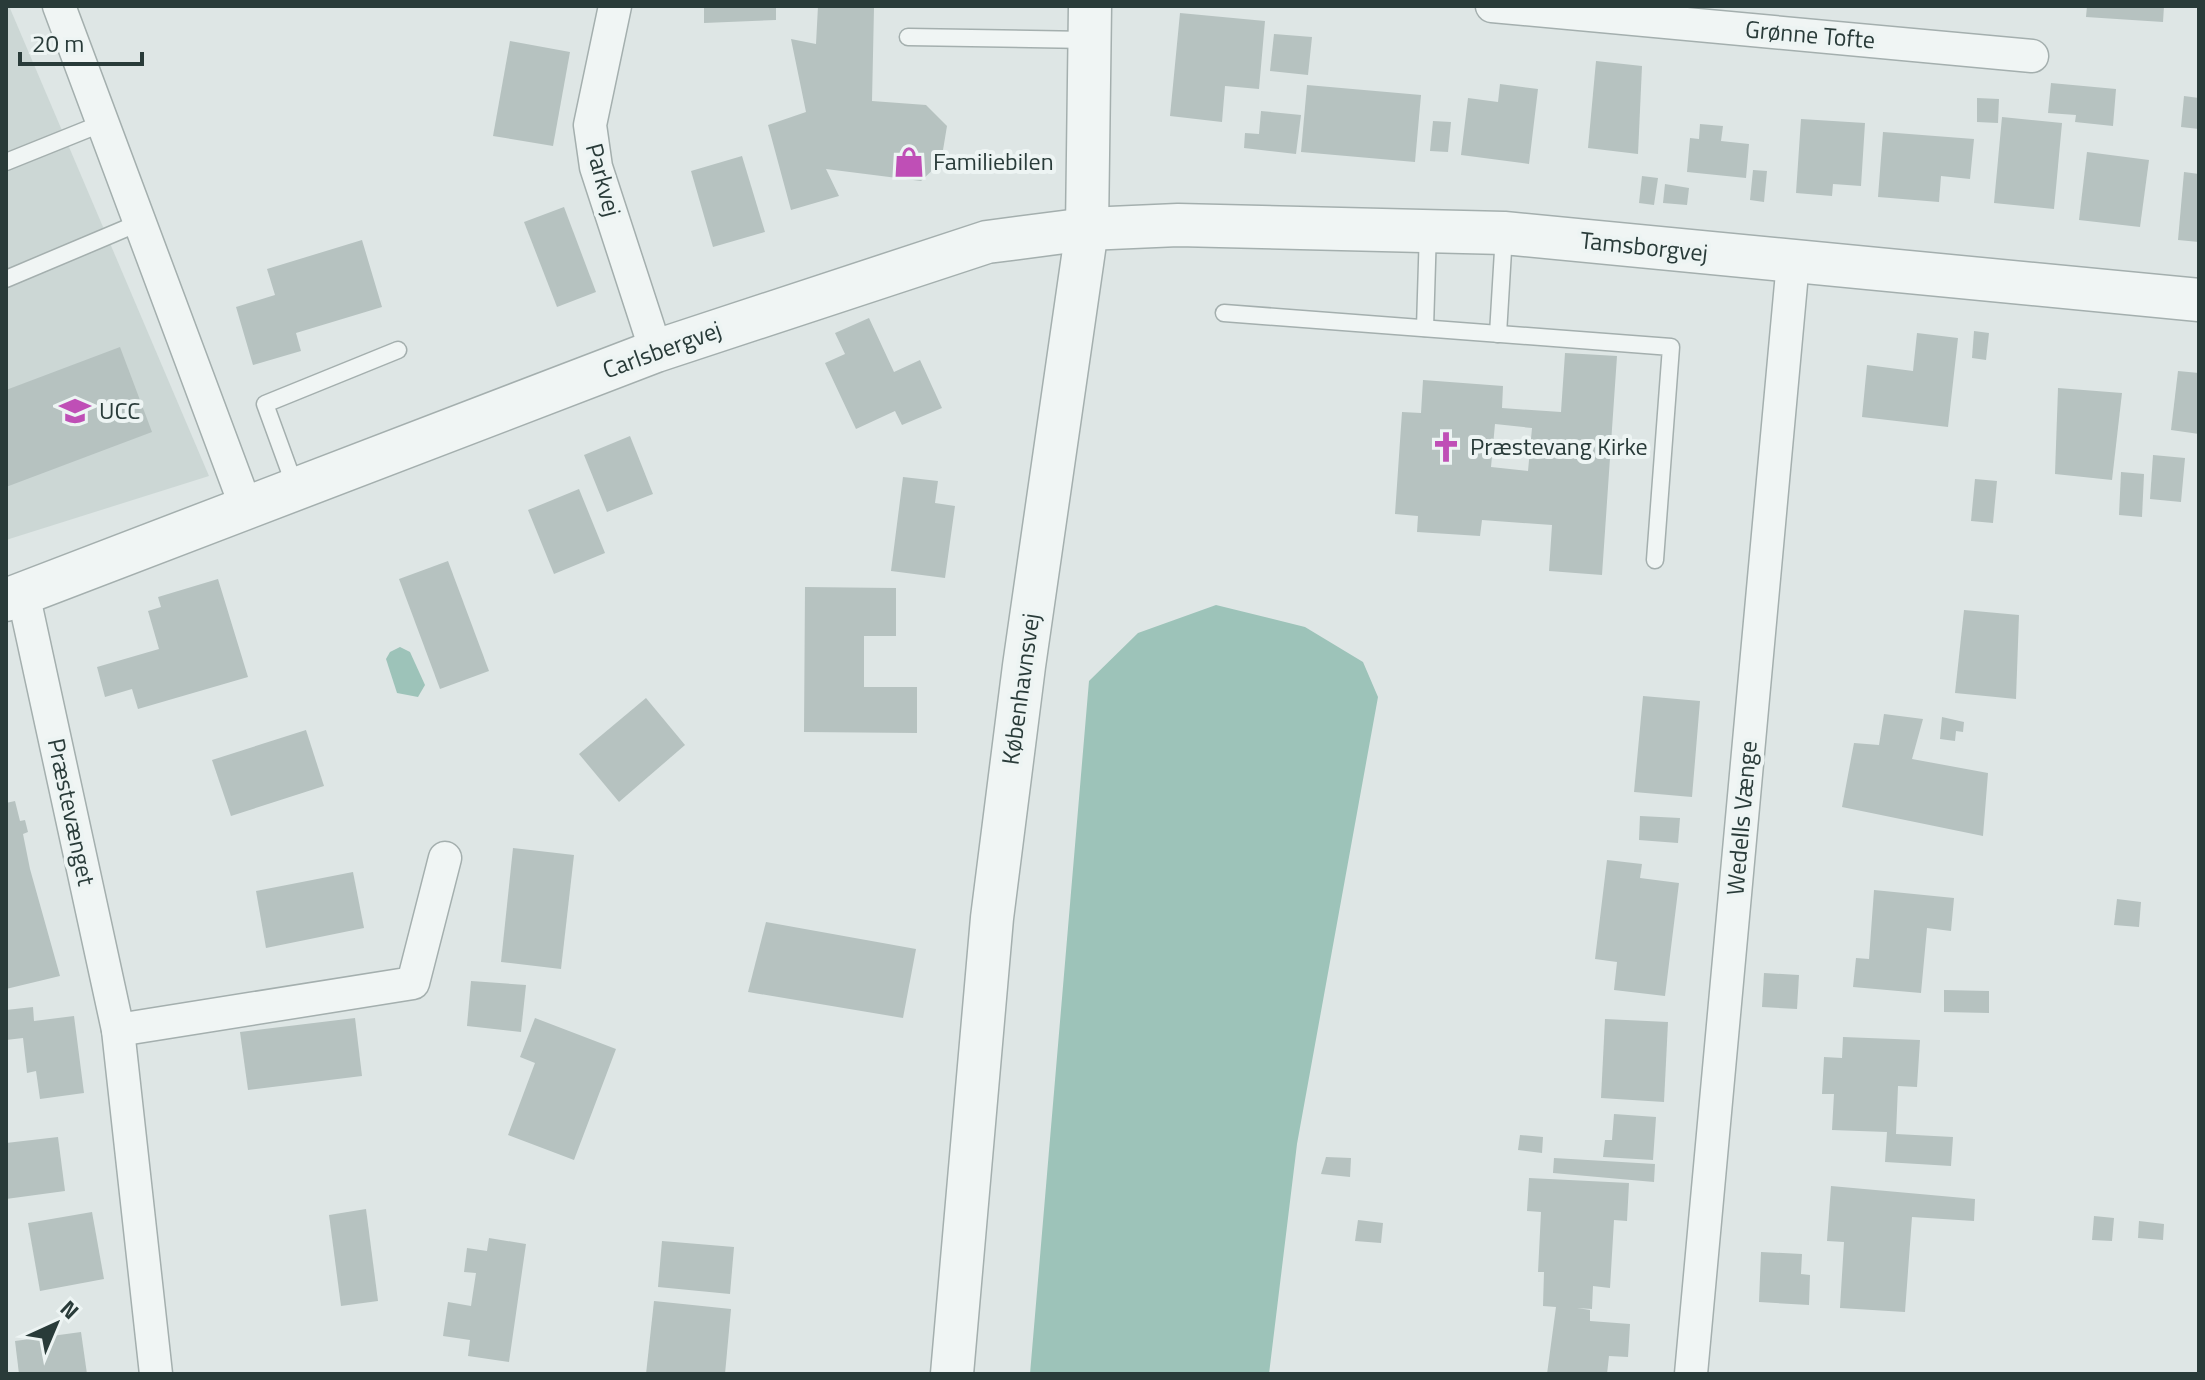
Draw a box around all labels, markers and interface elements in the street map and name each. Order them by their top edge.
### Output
street label: Grønne Tofte [1744,10,1877,58]
scale bar [20,16,142,66]
text: 20 m [32,25,84,61]
street label: Parkvej [577,139,631,220]
place label: Familiebilen [933,143,1054,179]
shop icon: Familiebilen [892,145,926,179]
street label: Tamsborgvej [1578,221,1710,271]
street label: Carlsbergvej [597,311,726,387]
place label: UCC [99,392,140,428]
school or university icon: UCC [58,394,92,428]
place label: Præstevang Kirke [1470,428,1648,464]
church icon: Præstevang Kirke [1429,430,1463,464]
street label: Københavnsvej [992,611,1048,767]
street label: Præstevænget [39,735,105,889]
street label: Wedells Vænge [1716,739,1766,897]
north arrow [16,1284,96,1364]
text: N [53,1292,87,1327]

